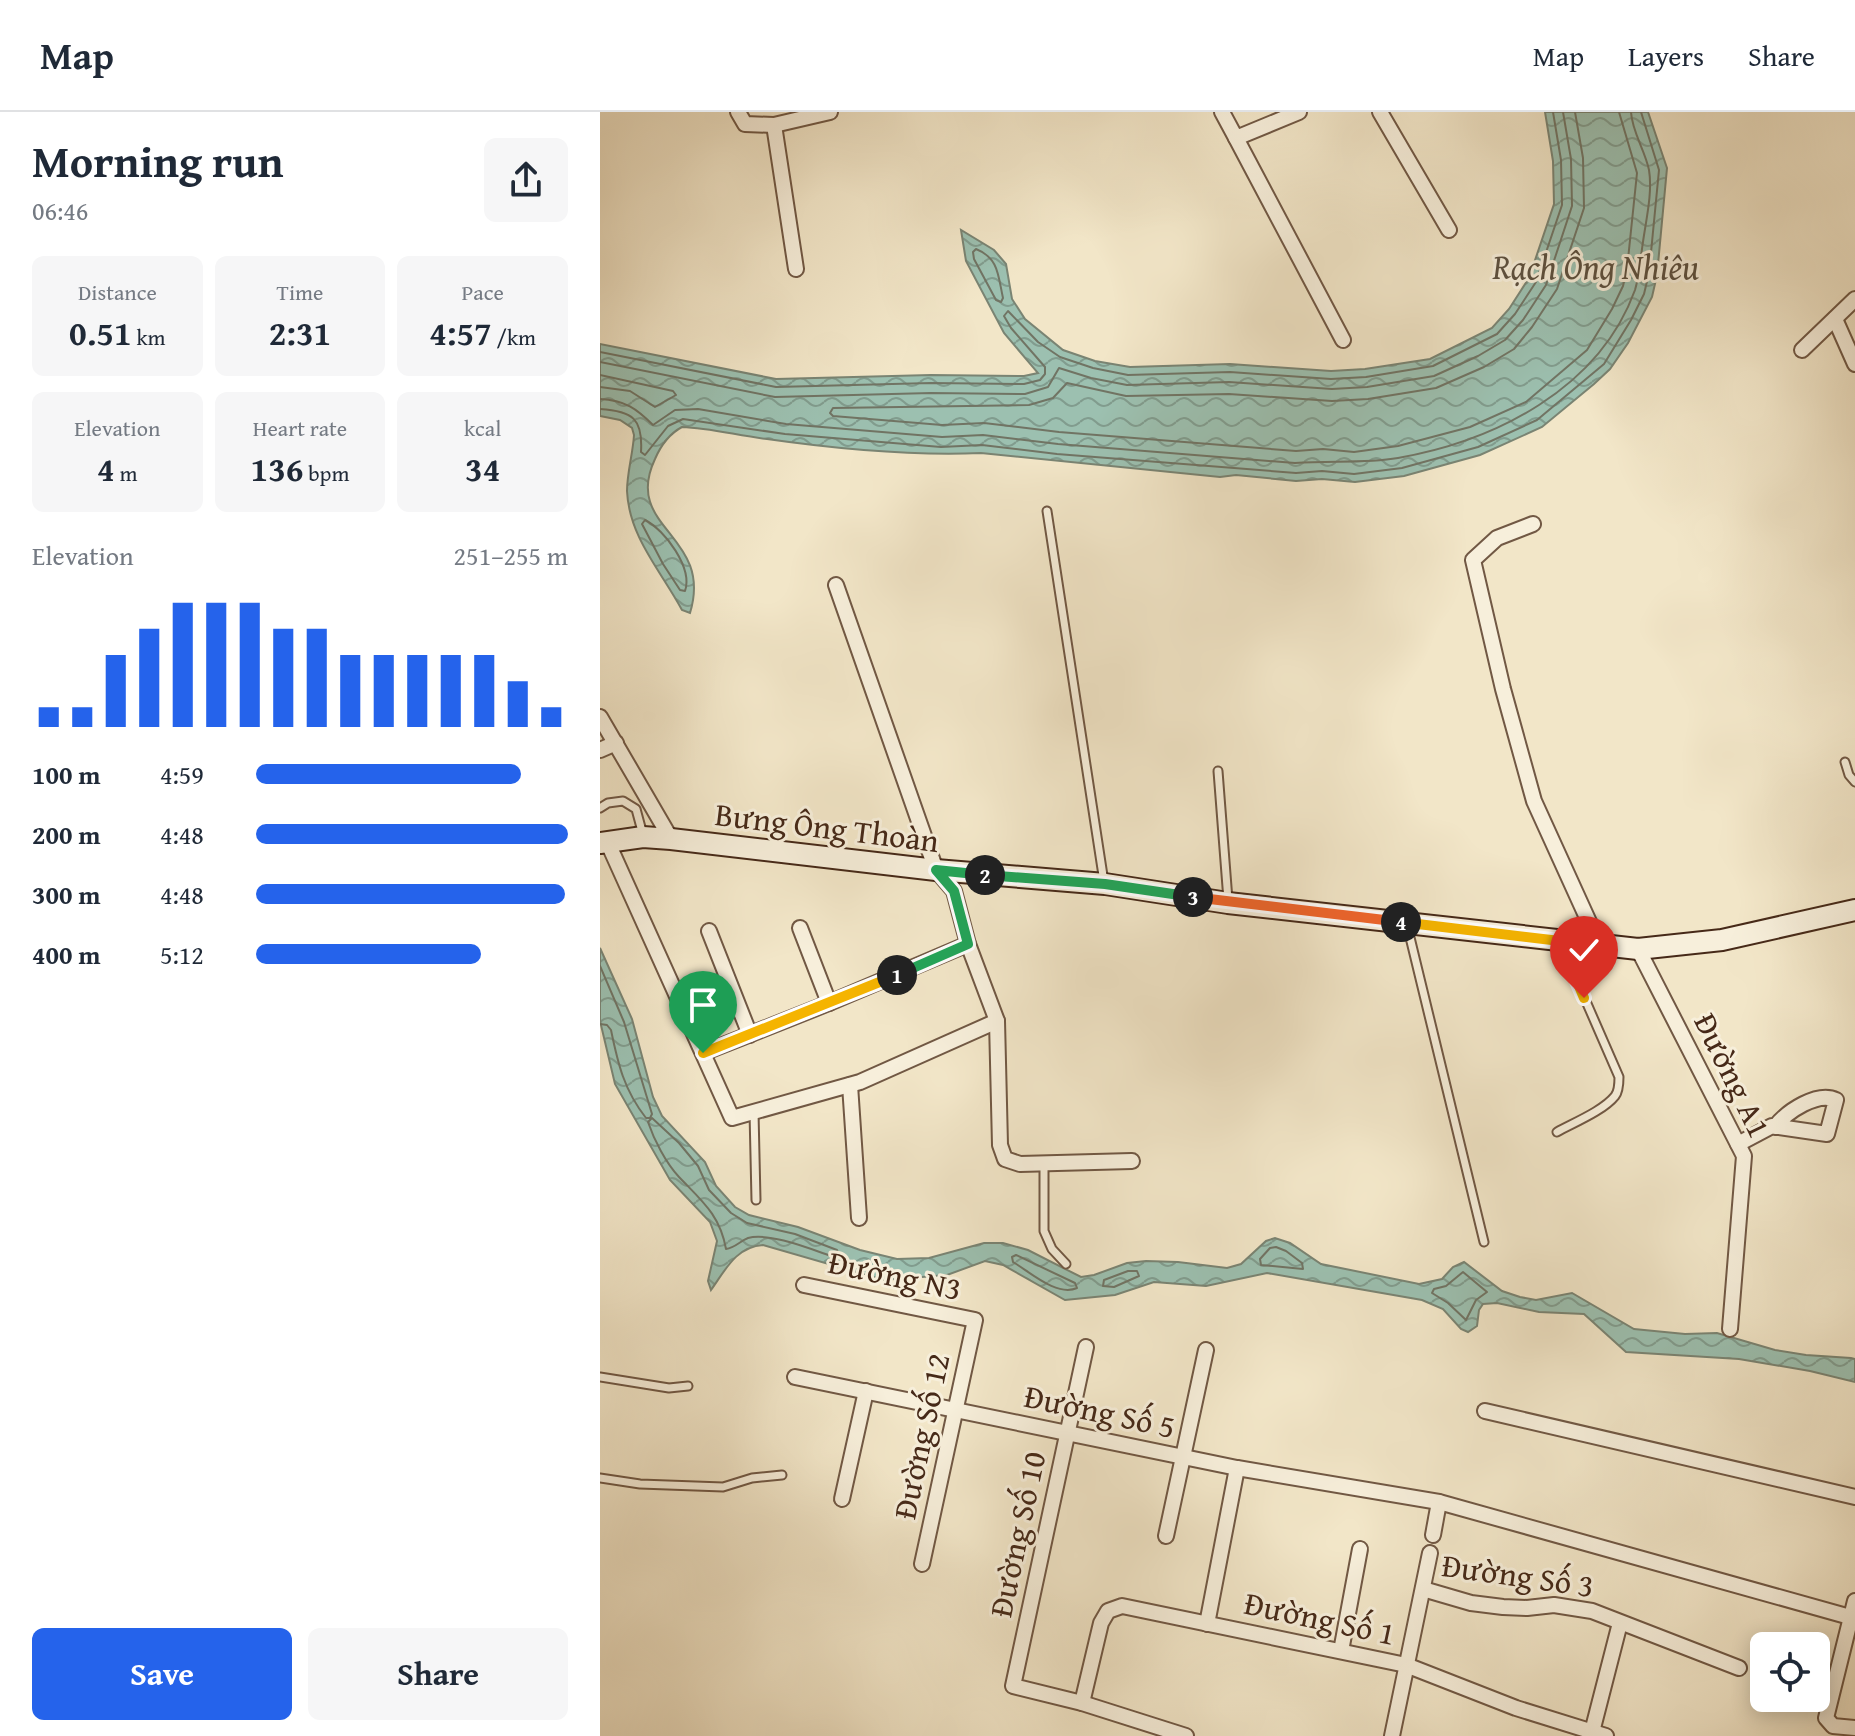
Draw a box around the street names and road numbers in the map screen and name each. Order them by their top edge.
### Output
street label: Bưng Ông Thoàn [712,790,942,864]
street label: Đường A1 [1683,1005,1783,1145]
street label: Đường N3 [824,1238,966,1312]
street label: Đường Số 12 [881,1349,961,1523]
street label: Đường Số 5 [1020,1372,1180,1450]
street label: Đường Số 10 [977,1447,1057,1621]
street label: Đường Số 3 [1439,1541,1597,1609]
street label: Đường Số 1 [1240,1579,1400,1657]

